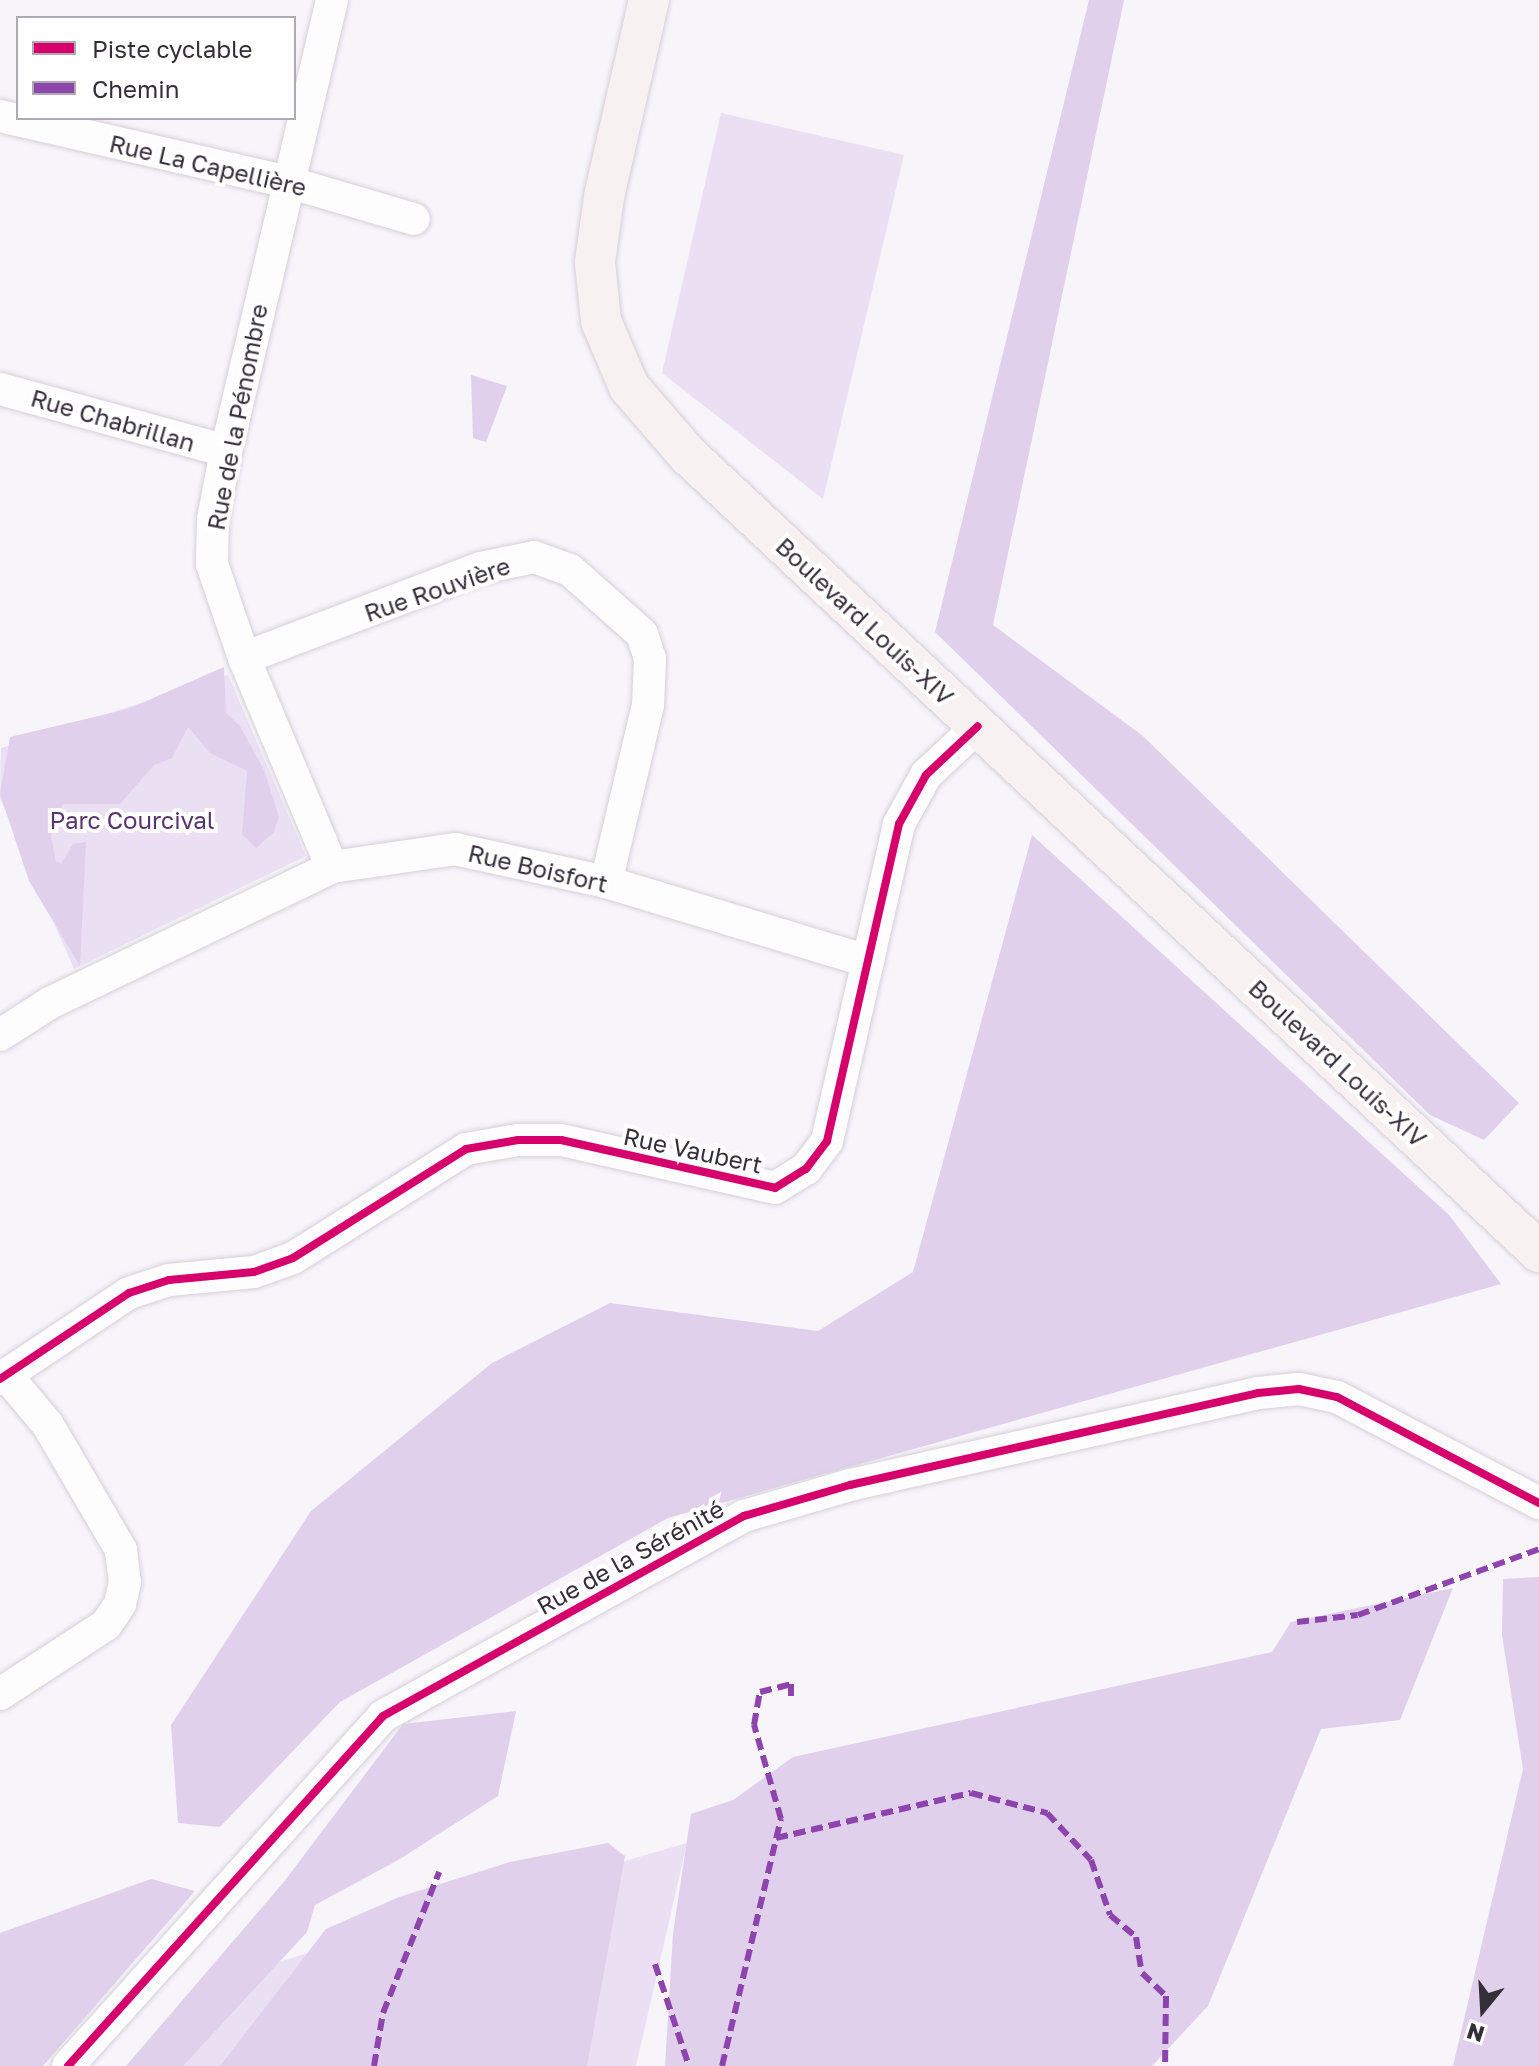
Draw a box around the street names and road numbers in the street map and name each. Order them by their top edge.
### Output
street label: Rue La Capellière [107,128,309,202]
street label: Rue de la Pénombre [201,301,273,533]
street label: Rue Chabrillan [28,383,198,457]
street label: Boulevard Louis-XIV [770,531,960,711]
street label: Rue Rouvière [360,551,514,627]
street label: Rue Boisfort [465,838,611,898]
street label: Boulevard Louis-XIV [1243,973,1433,1153]
street label: Rue Vaubert [621,1121,765,1179]
street label: Rue de la Sérénité [532,1494,728,1620]

